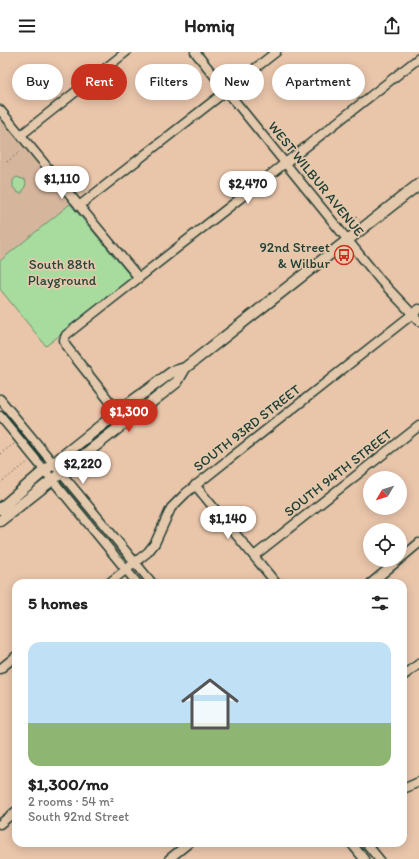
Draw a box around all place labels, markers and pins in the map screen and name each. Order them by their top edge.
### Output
pin: $1,110 [29,166,95,200]
pin: $2,470 [215,171,281,205]
place label: 92nd Street & Wilbur [260,239,330,272]
bus stop icon: 92nd Street & Wilbur [333,244,355,266]
pin: $1,300 [96,399,162,433]
pin: $2,220 [50,451,116,485]
pin: $1,140 [195,506,261,540]

